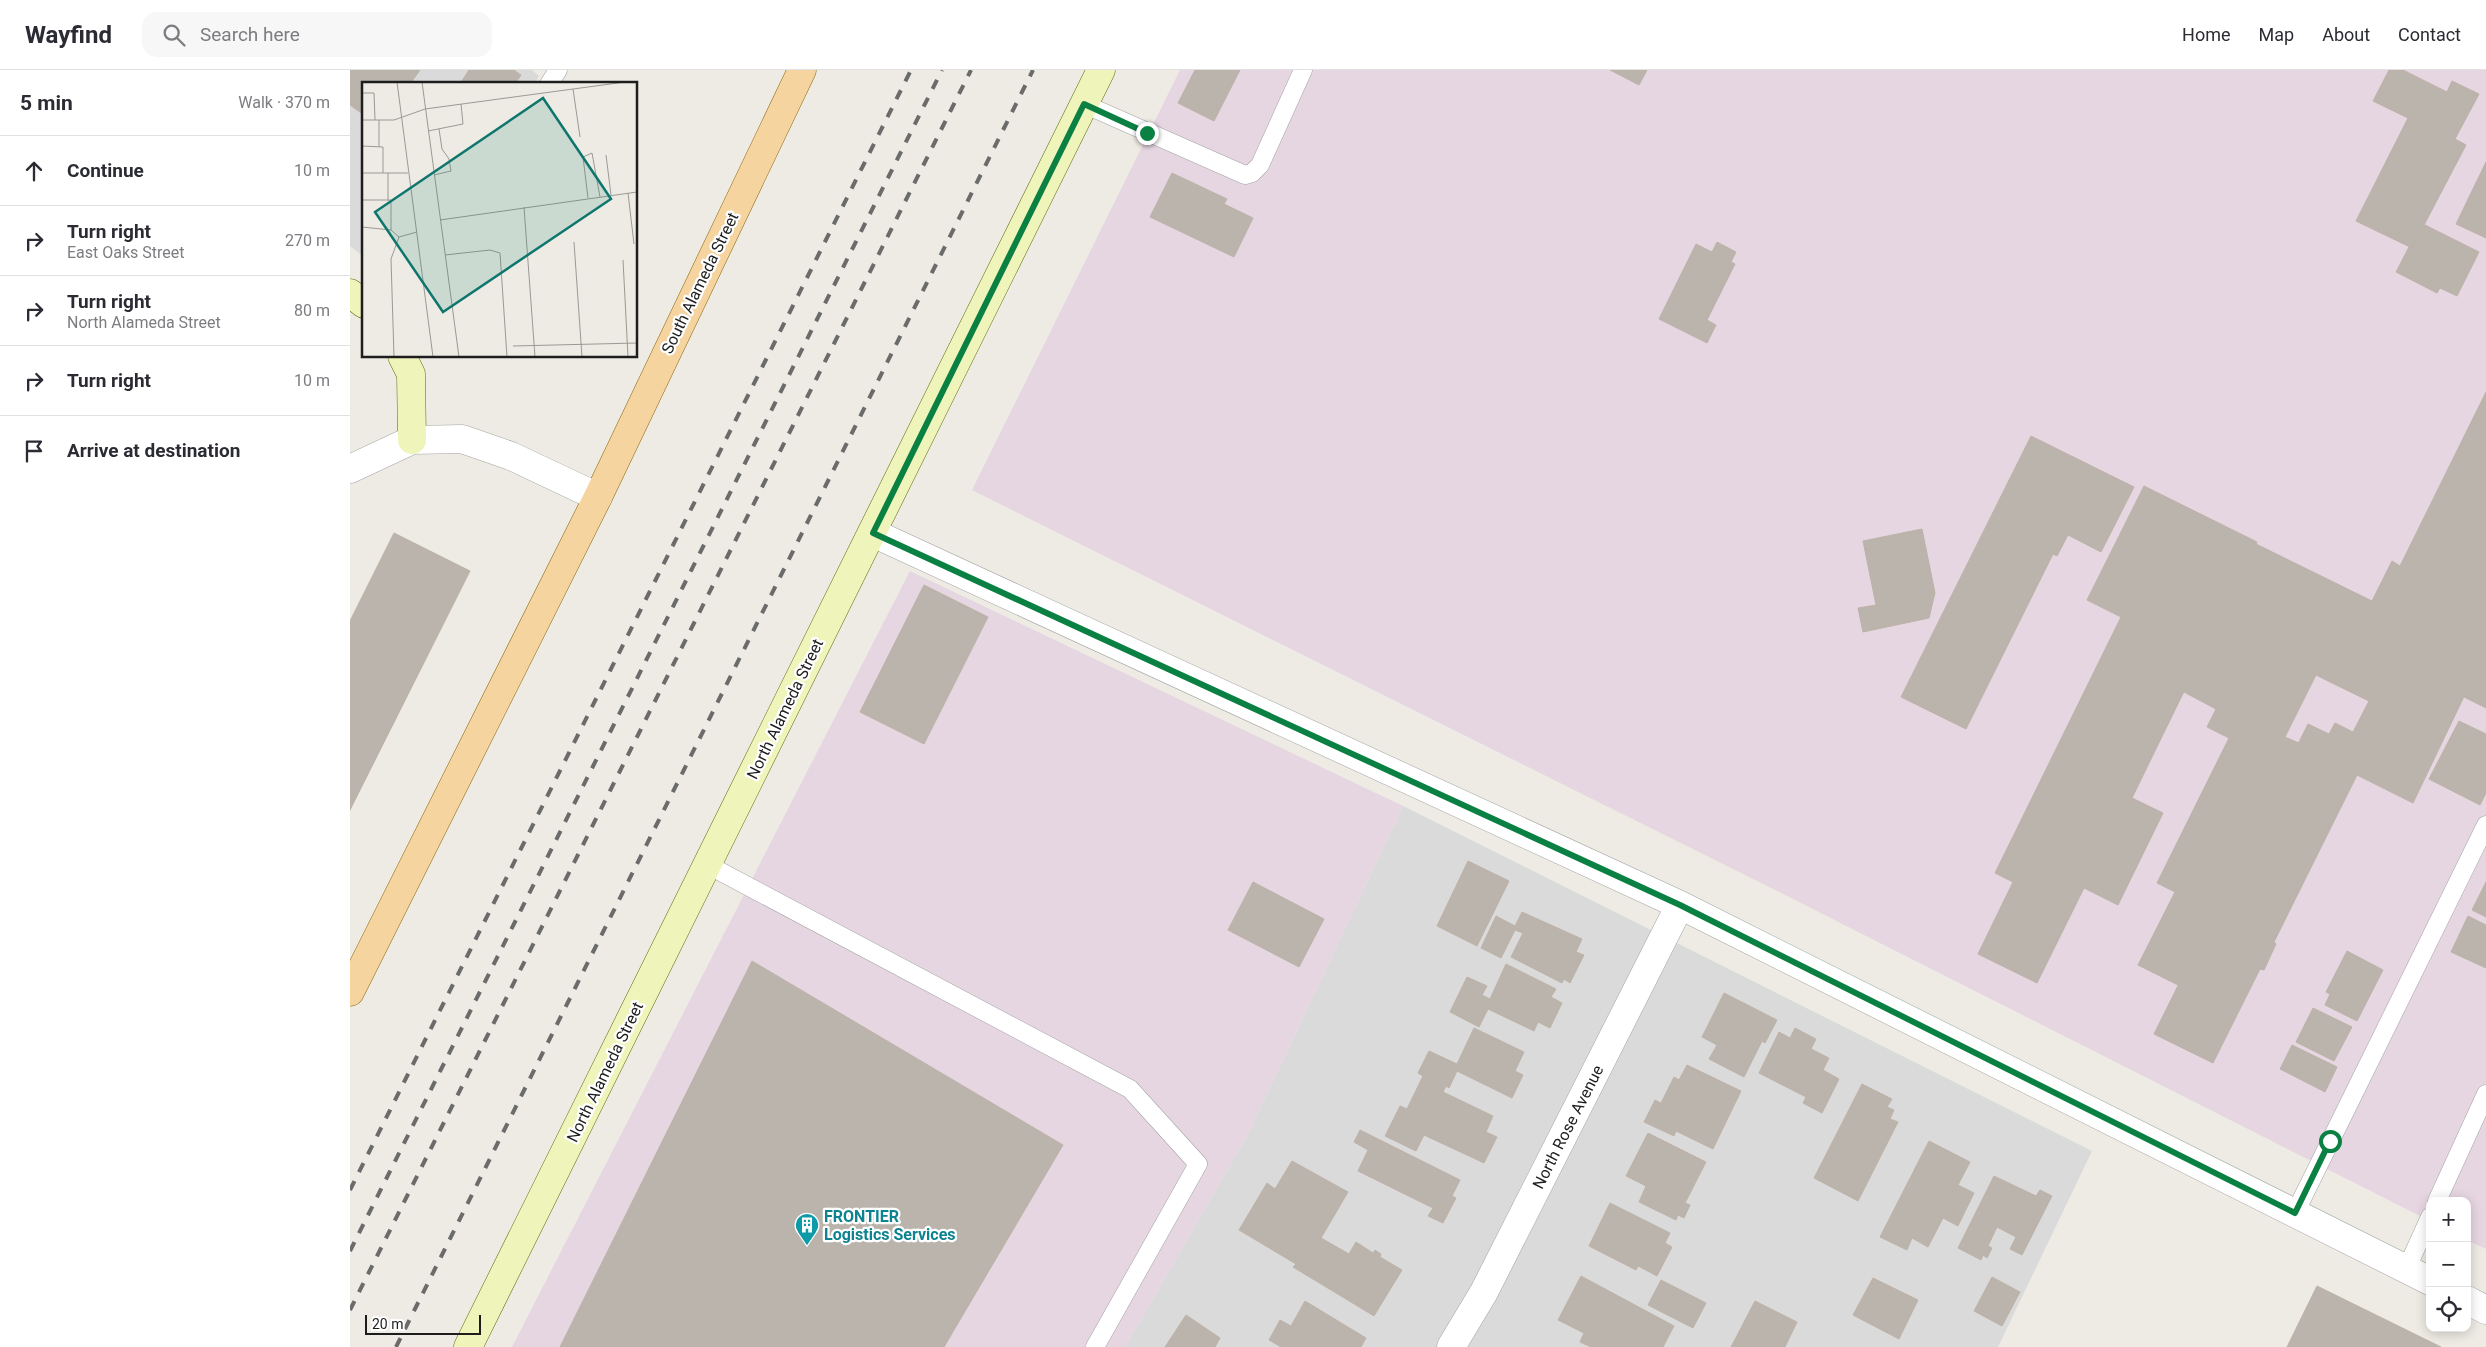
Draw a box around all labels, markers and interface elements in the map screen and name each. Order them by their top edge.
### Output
search box [142,12,492,57]
text: Wayfind [25,21,112,49]
icon: search [160,21,188,49]
text: Search here [200,23,300,46]
text: Home [2182,24,2231,45]
text: Map [2259,24,2294,45]
text: About [2322,24,2370,45]
text: Contact [2398,24,2461,45]
inset map [362,82,638,358]
text: 5 min [20,91,73,115]
text: Walk · 370 m [238,93,330,112]
route end [1136,122,1159,145]
icon: ahead [20,157,48,185]
text: Continue [67,159,144,182]
text: 10 m [294,161,330,180]
street label: South Alameda Street [658,209,742,357]
text: Turn right [67,220,151,243]
icon: right [20,227,48,255]
text: 270 m [285,231,330,250]
text: East Oaks Street [67,243,185,262]
text: Turn right [67,290,151,313]
icon: right [20,297,48,325]
text: 80 m [294,301,330,320]
text: North Alameda Street [67,313,221,332]
icon: right [20,367,48,395]
text: Turn right [67,369,151,392]
text: 10 m [294,371,330,390]
icon: arrive [20,437,48,465]
text: Arrive at destination [67,439,240,462]
street label: North Alameda Street [743,636,827,782]
street label: North Alameda Street [563,999,647,1145]
street label: North Rose Avenue [1529,1062,1607,1192]
route start [2319,1130,2342,1153]
map controls [2426,1197,2471,1332]
button: + [2426,1197,2471,1242]
place label: FRONTIER Logistics Services [824,1207,955,1244]
building icon: FRONTIER Logistics Services [794,1212,820,1246]
button: − [2426,1242,2471,1287]
button: locate [2426,1287,2471,1332]
scale bar [365,1312,481,1335]
text: 20 m [372,1316,404,1332]

